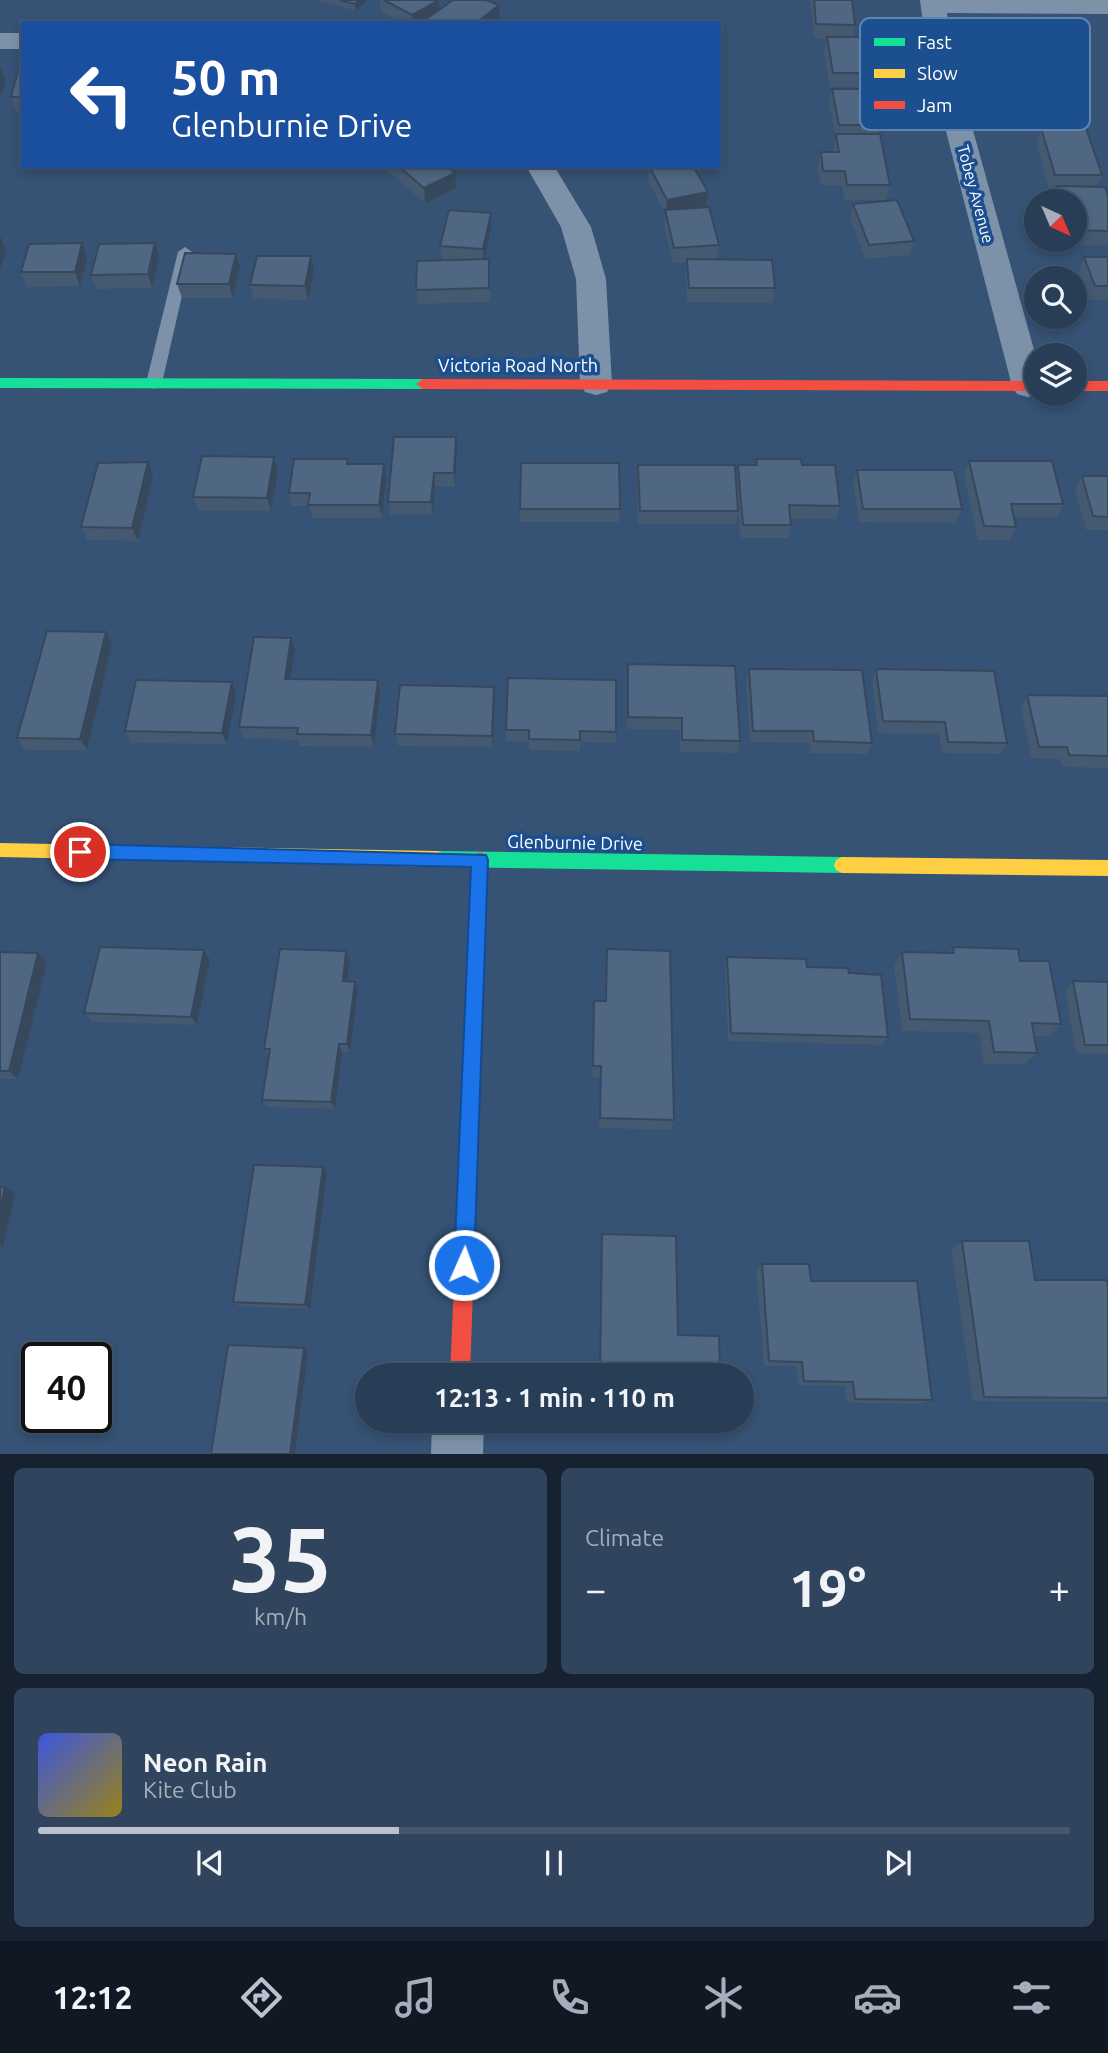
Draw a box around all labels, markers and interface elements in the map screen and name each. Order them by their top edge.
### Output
legend [860,18,1090,130]
text: Fast [917,31,952,53]
icon: left [56,49,147,140]
text: 50 m [171,49,280,104]
text: Slow [917,62,958,84]
text: Jam [917,94,953,116]
text: Glenburnie Drive [171,107,412,143]
street label: Tobey Avenue [954,143,998,245]
north arrow [1024,189,1087,252]
map controls [1024,189,1087,406]
button: search [1024,266,1087,329]
button: layers [1024,343,1087,406]
street label: Victoria Road North [438,355,598,375]
pin [50,822,110,882]
street label: Glenburnie Drive [507,831,643,853]
icon: arrive [61,833,99,871]
position arrow [427,1228,501,1302]
speed limit sign: 40 [21,1342,112,1433]
text: 12:13 · 1 min · 110 m [434,1383,675,1412]
text: 35 [229,1507,332,1609]
text: Climate [585,1525,664,1550]
text: 19° [789,1559,866,1617]
text: − [585,1568,606,1610]
text: + [1049,1568,1070,1610]
text: km/h [254,1604,307,1629]
text: Neon Rain [143,1748,268,1777]
text: Kite Club [143,1777,237,1802]
icon: previous [191,1844,229,1882]
icon: pause [535,1844,573,1882]
icon: next [879,1844,917,1882]
icon: directions [237,1973,286,2022]
icon: music [391,1973,440,2022]
icon: phone [545,1973,594,2022]
icon: climate [699,1973,748,2022]
icon: car [853,1973,902,2022]
icon: filters [1007,1973,1056,2022]
text: 12:12 [52,1979,133,2015]

